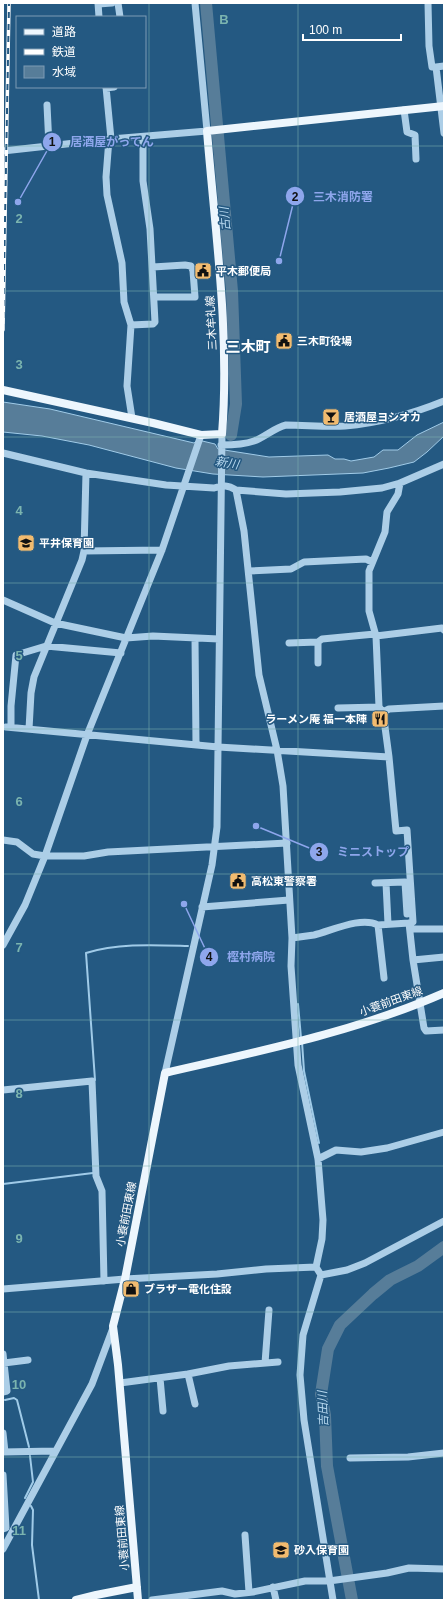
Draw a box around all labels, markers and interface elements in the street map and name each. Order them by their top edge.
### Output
text: B [219,12,229,27]
legend [16,16,146,88]
scale bar [303,16,401,42]
text: 100 m [309,23,342,37]
text: 道路 [52,25,76,39]
text: 鉄道 [52,45,76,59]
text: 水域 [52,65,76,79]
callout: 居酒屋がってん [42,130,162,154]
text: 1 [49,135,56,149]
text: 居酒屋がってん [70,135,154,149]
callout: 三木消防署 [285,184,381,208]
text: 2 [292,190,299,204]
text: 三木消防署 [313,190,373,204]
water label: 古川 [217,204,233,232]
text: 2 [15,211,23,226]
public building icon: 平木郵便局 [193,261,213,281]
place label: 平木郵便局 [216,265,271,277]
street label: 三木牟礼線 [204,295,218,351]
public building icon: 三木町役場 [274,331,294,351]
place label: 三木町役場 [297,335,352,347]
district label: 三木町 [225,338,271,355]
text: 3 [15,357,23,372]
bar icon: 居酒屋ヨシオカ [321,407,341,427]
place label: 居酒屋ヨシオカ [344,411,421,423]
water label: 新川 [214,454,242,472]
text: 4 [15,503,23,518]
school or university icon: 平井保育園 [16,533,36,553]
place label: 平井保育園 [39,537,94,549]
text: 5 [15,648,23,663]
restaurant icon: ラーメン庵 福一本陣 [370,709,390,729]
place label: ラーメン庵 福一本陣 [265,713,367,725]
text: 6 [15,794,23,809]
callout: ミニストップ [309,840,417,864]
text: 3 [316,845,323,859]
text: ミニストップ [337,845,409,859]
public building icon: 高松東警察署 [228,871,248,891]
place label: 高松東警察署 [251,875,317,887]
text: 7 [15,940,23,955]
callout: 樫村病院 [199,945,283,969]
text: 4 [206,950,213,964]
text: 樫村病院 [227,950,275,964]
street label: 小蓑前田東線 [358,984,424,1018]
text: 8 [15,1086,23,1101]
street label: 小蓑前田東線 [114,1180,138,1248]
text: 9 [15,1231,23,1246]
shop icon: ブラザー電化住設 [121,1279,141,1299]
place label: ブラザー電化住設 [144,1283,232,1295]
text: 10 [12,1377,26,1392]
water label: 吉田川 [315,1389,331,1427]
street label: 小蓑前田東線 [113,1505,131,1571]
text: 11 [12,1523,26,1538]
school or university icon: 砂入保育園 [271,1540,291,1560]
place label: 砂入保育園 [294,1544,349,1556]

